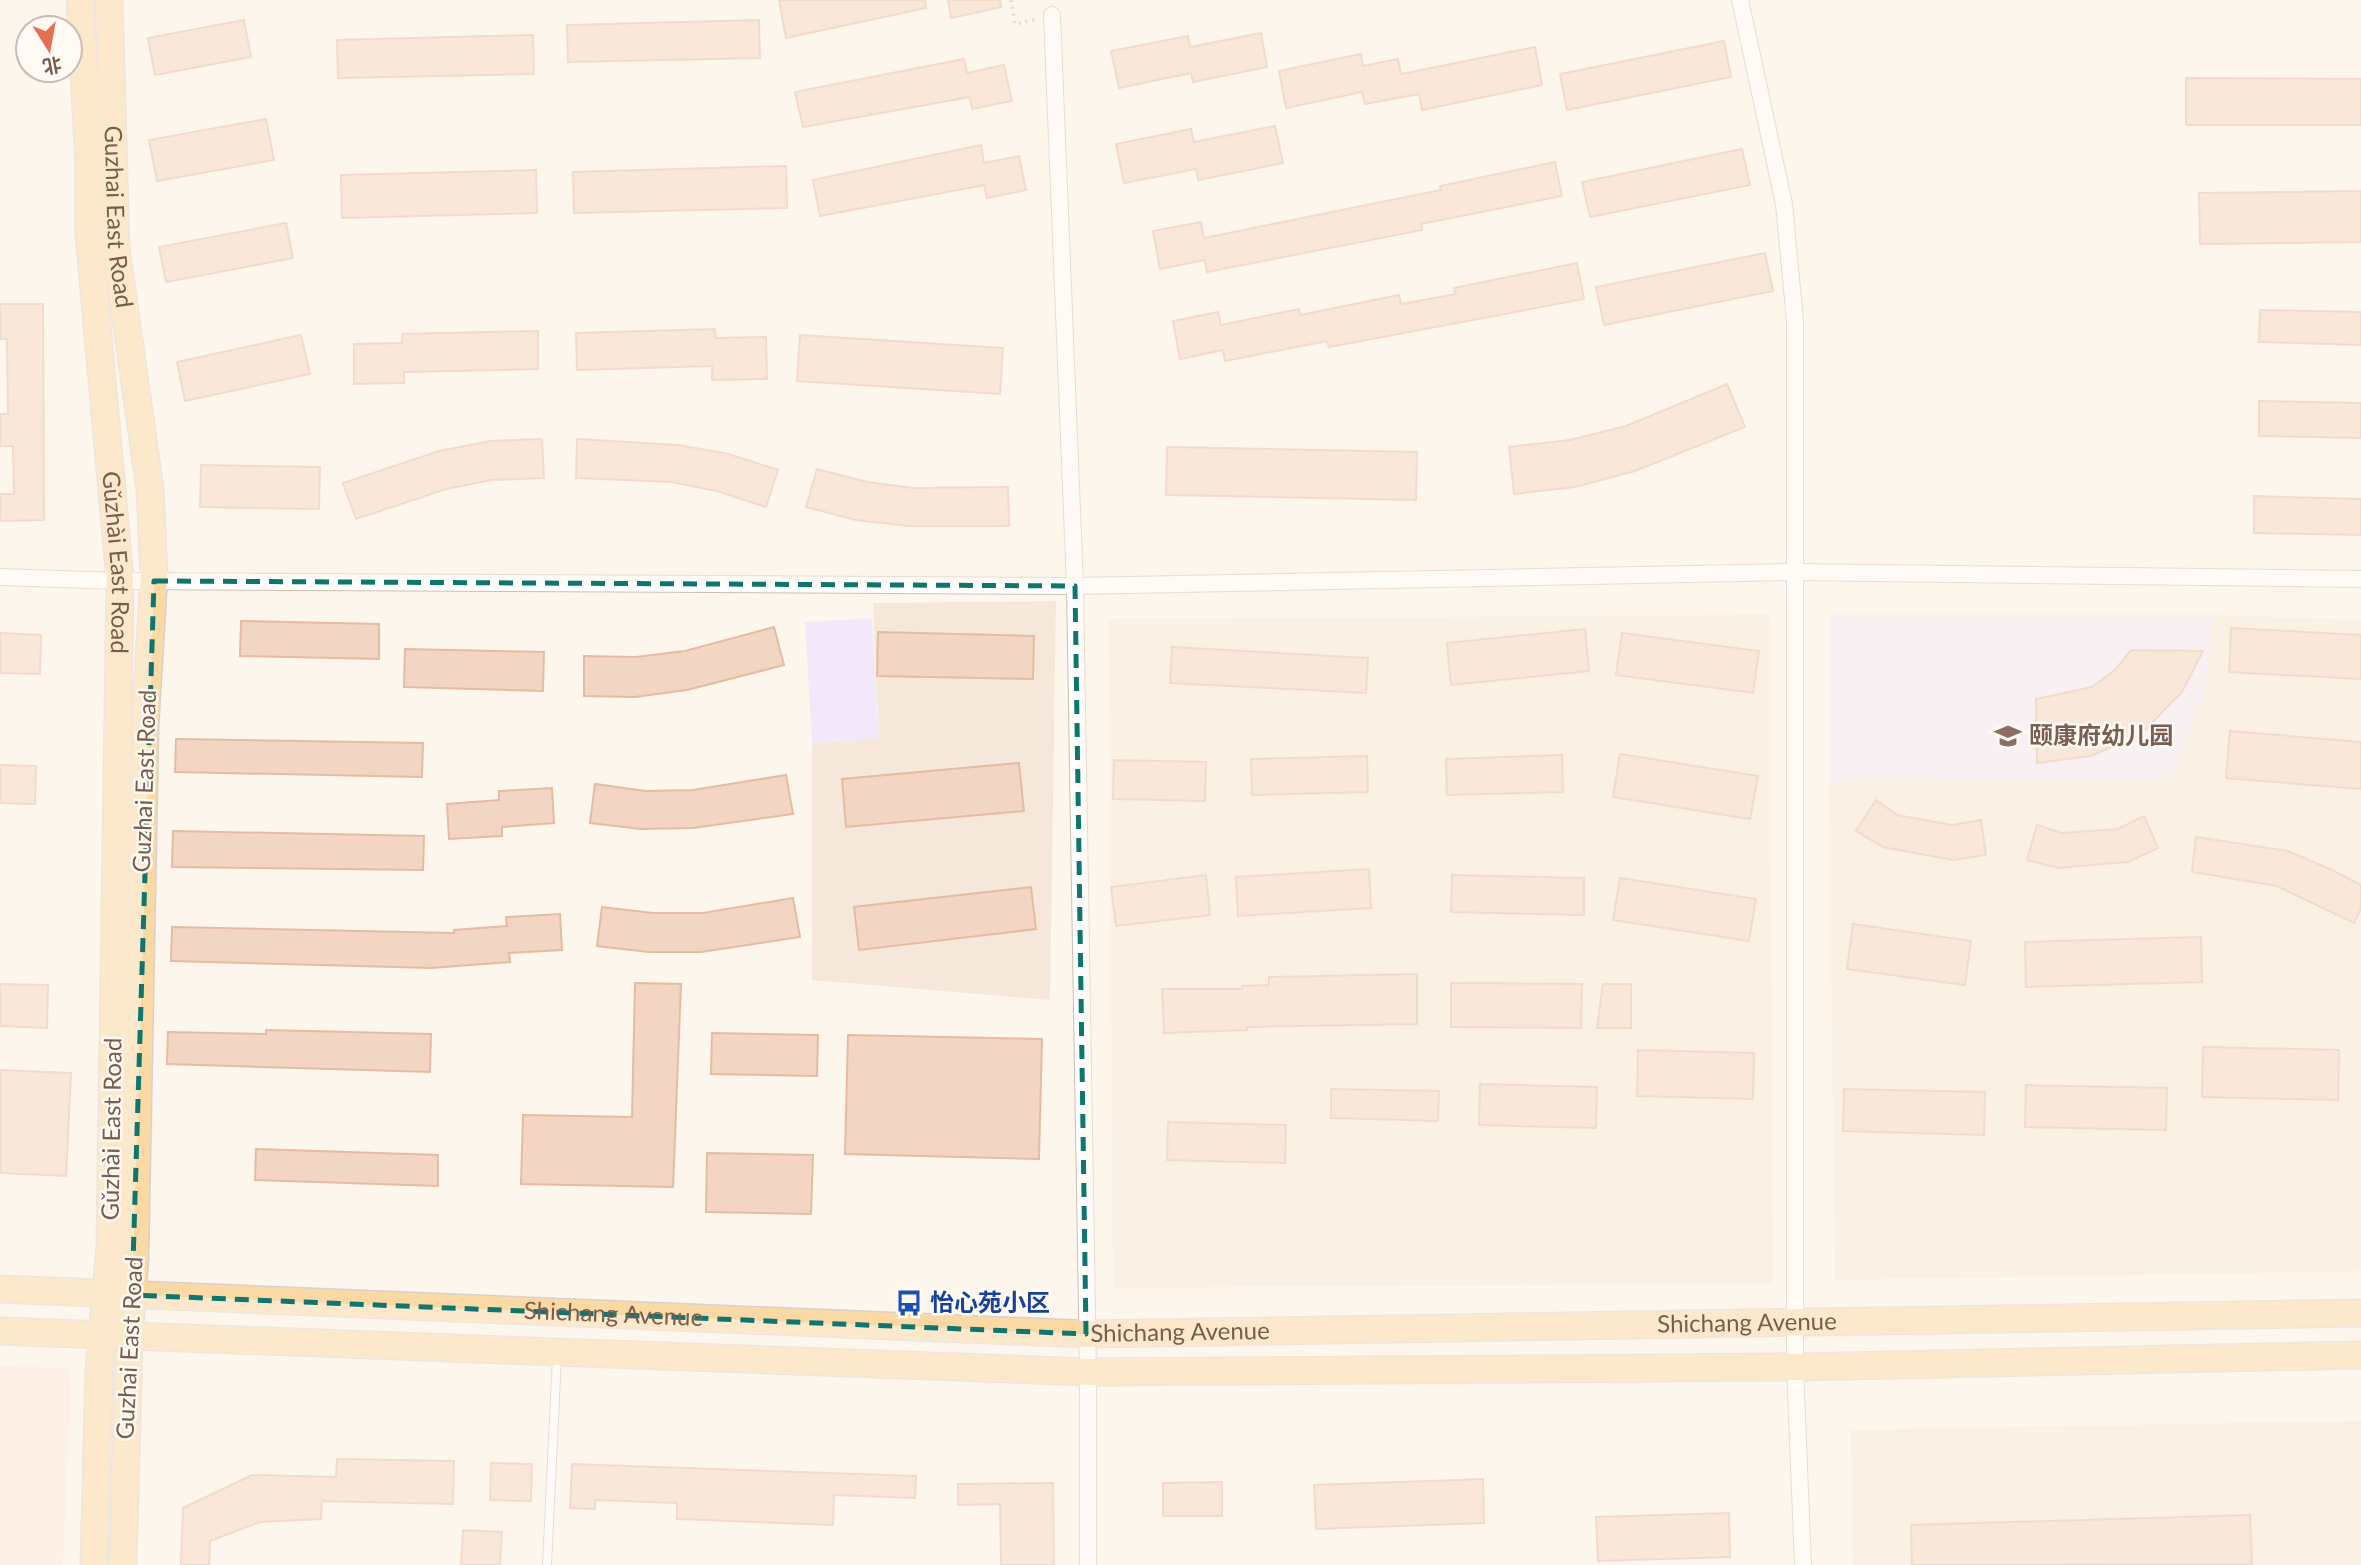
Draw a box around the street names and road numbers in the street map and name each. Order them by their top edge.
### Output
street label: Guzhai East Road [100,125,140,310]
street label: Gǔzhài East Road [97,470,136,654]
street label: Guzhai East Road [126,689,161,873]
street label: Gǔzhài East Road [94,1037,127,1221]
street label: Guzhai East Road [109,1256,148,1440]
street label: Shichang Avenue [523,1295,704,1331]
street label: Shichang Avenue [1657,1306,1837,1338]
street label: Shichang Avenue [1090,1315,1270,1347]

